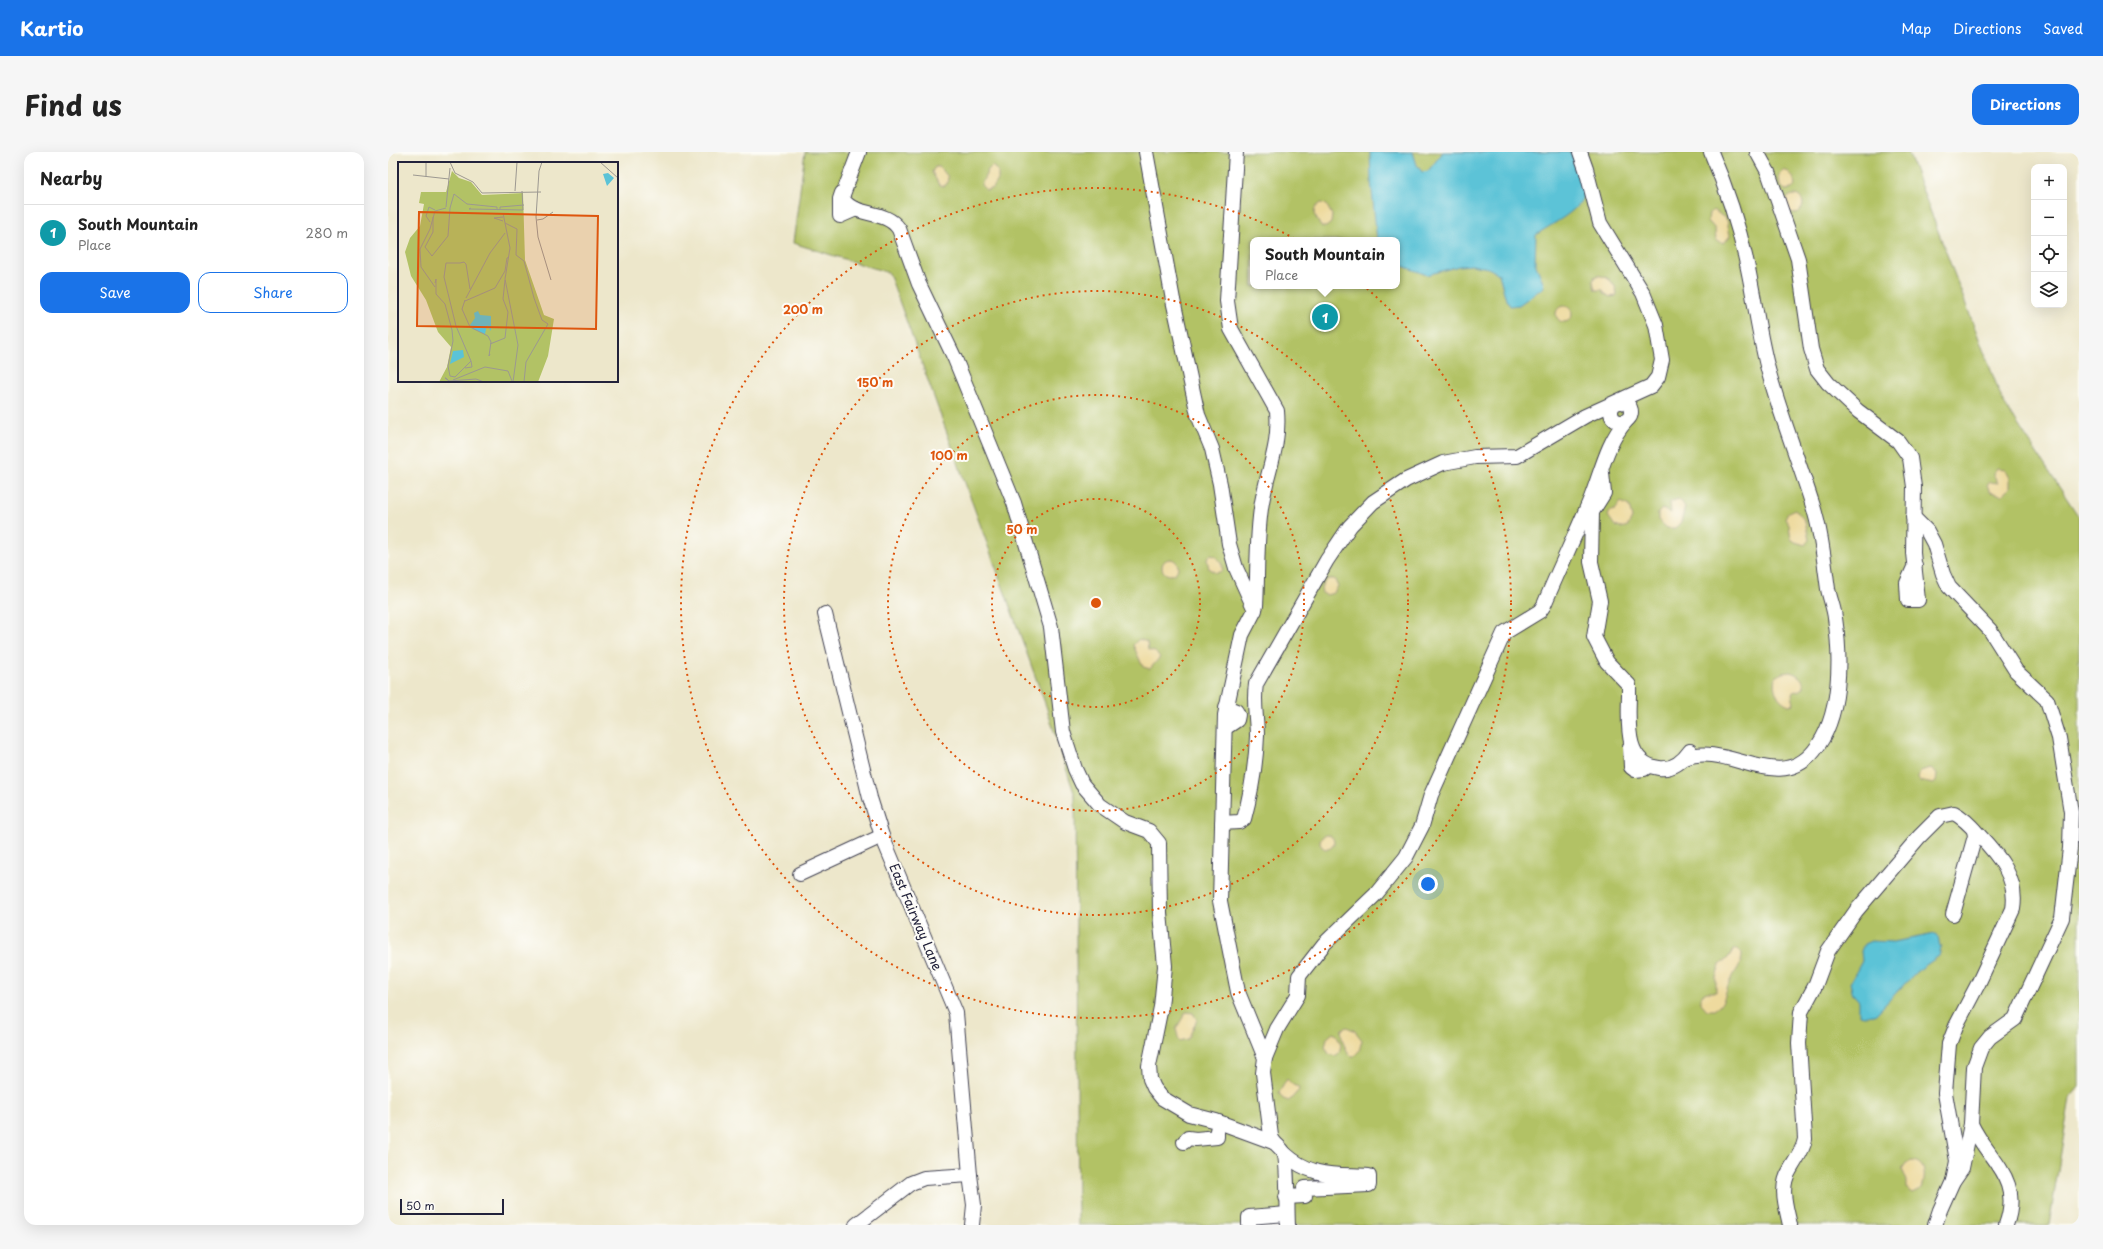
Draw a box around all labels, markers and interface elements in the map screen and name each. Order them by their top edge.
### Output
text: Kartio [20,14,83,42]
text: Map [1901,18,1931,39]
text: Directions [1953,18,2021,39]
text: Saved [2043,18,2083,39]
text: Find us [24,83,122,126]
button: Directions [1972,84,2079,125]
inset map [398,162,618,382]
map controls [2031,164,2067,308]
button: + [2031,164,2067,200]
text: Nearby [40,165,102,191]
button: − [2031,200,2067,236]
text: South Mountain [78,212,198,235]
text: 1 [50,223,56,242]
text: 280 m [306,223,348,242]
text: Place [78,235,111,254]
button: locate [2031,236,2067,272]
popup [1250,237,1400,289]
text: South Mountain [1265,242,1385,265]
text: Place [1265,265,1298,284]
button: Save [40,272,190,313]
button: Share [198,272,348,313]
button: layers [2031,272,2067,308]
text: 200 m [783,300,823,318]
pin: 1 [1312,302,1338,332]
text: 150 m [857,373,893,391]
text: 100 m [930,446,968,464]
text: 50 m [1006,520,1038,538]
centre of rings [1089,596,1103,610]
street label: East Fairway Lane [885,860,948,973]
your location [1418,874,1438,894]
scale bar [400,1197,504,1216]
text: 50 m [406,1197,435,1214]

